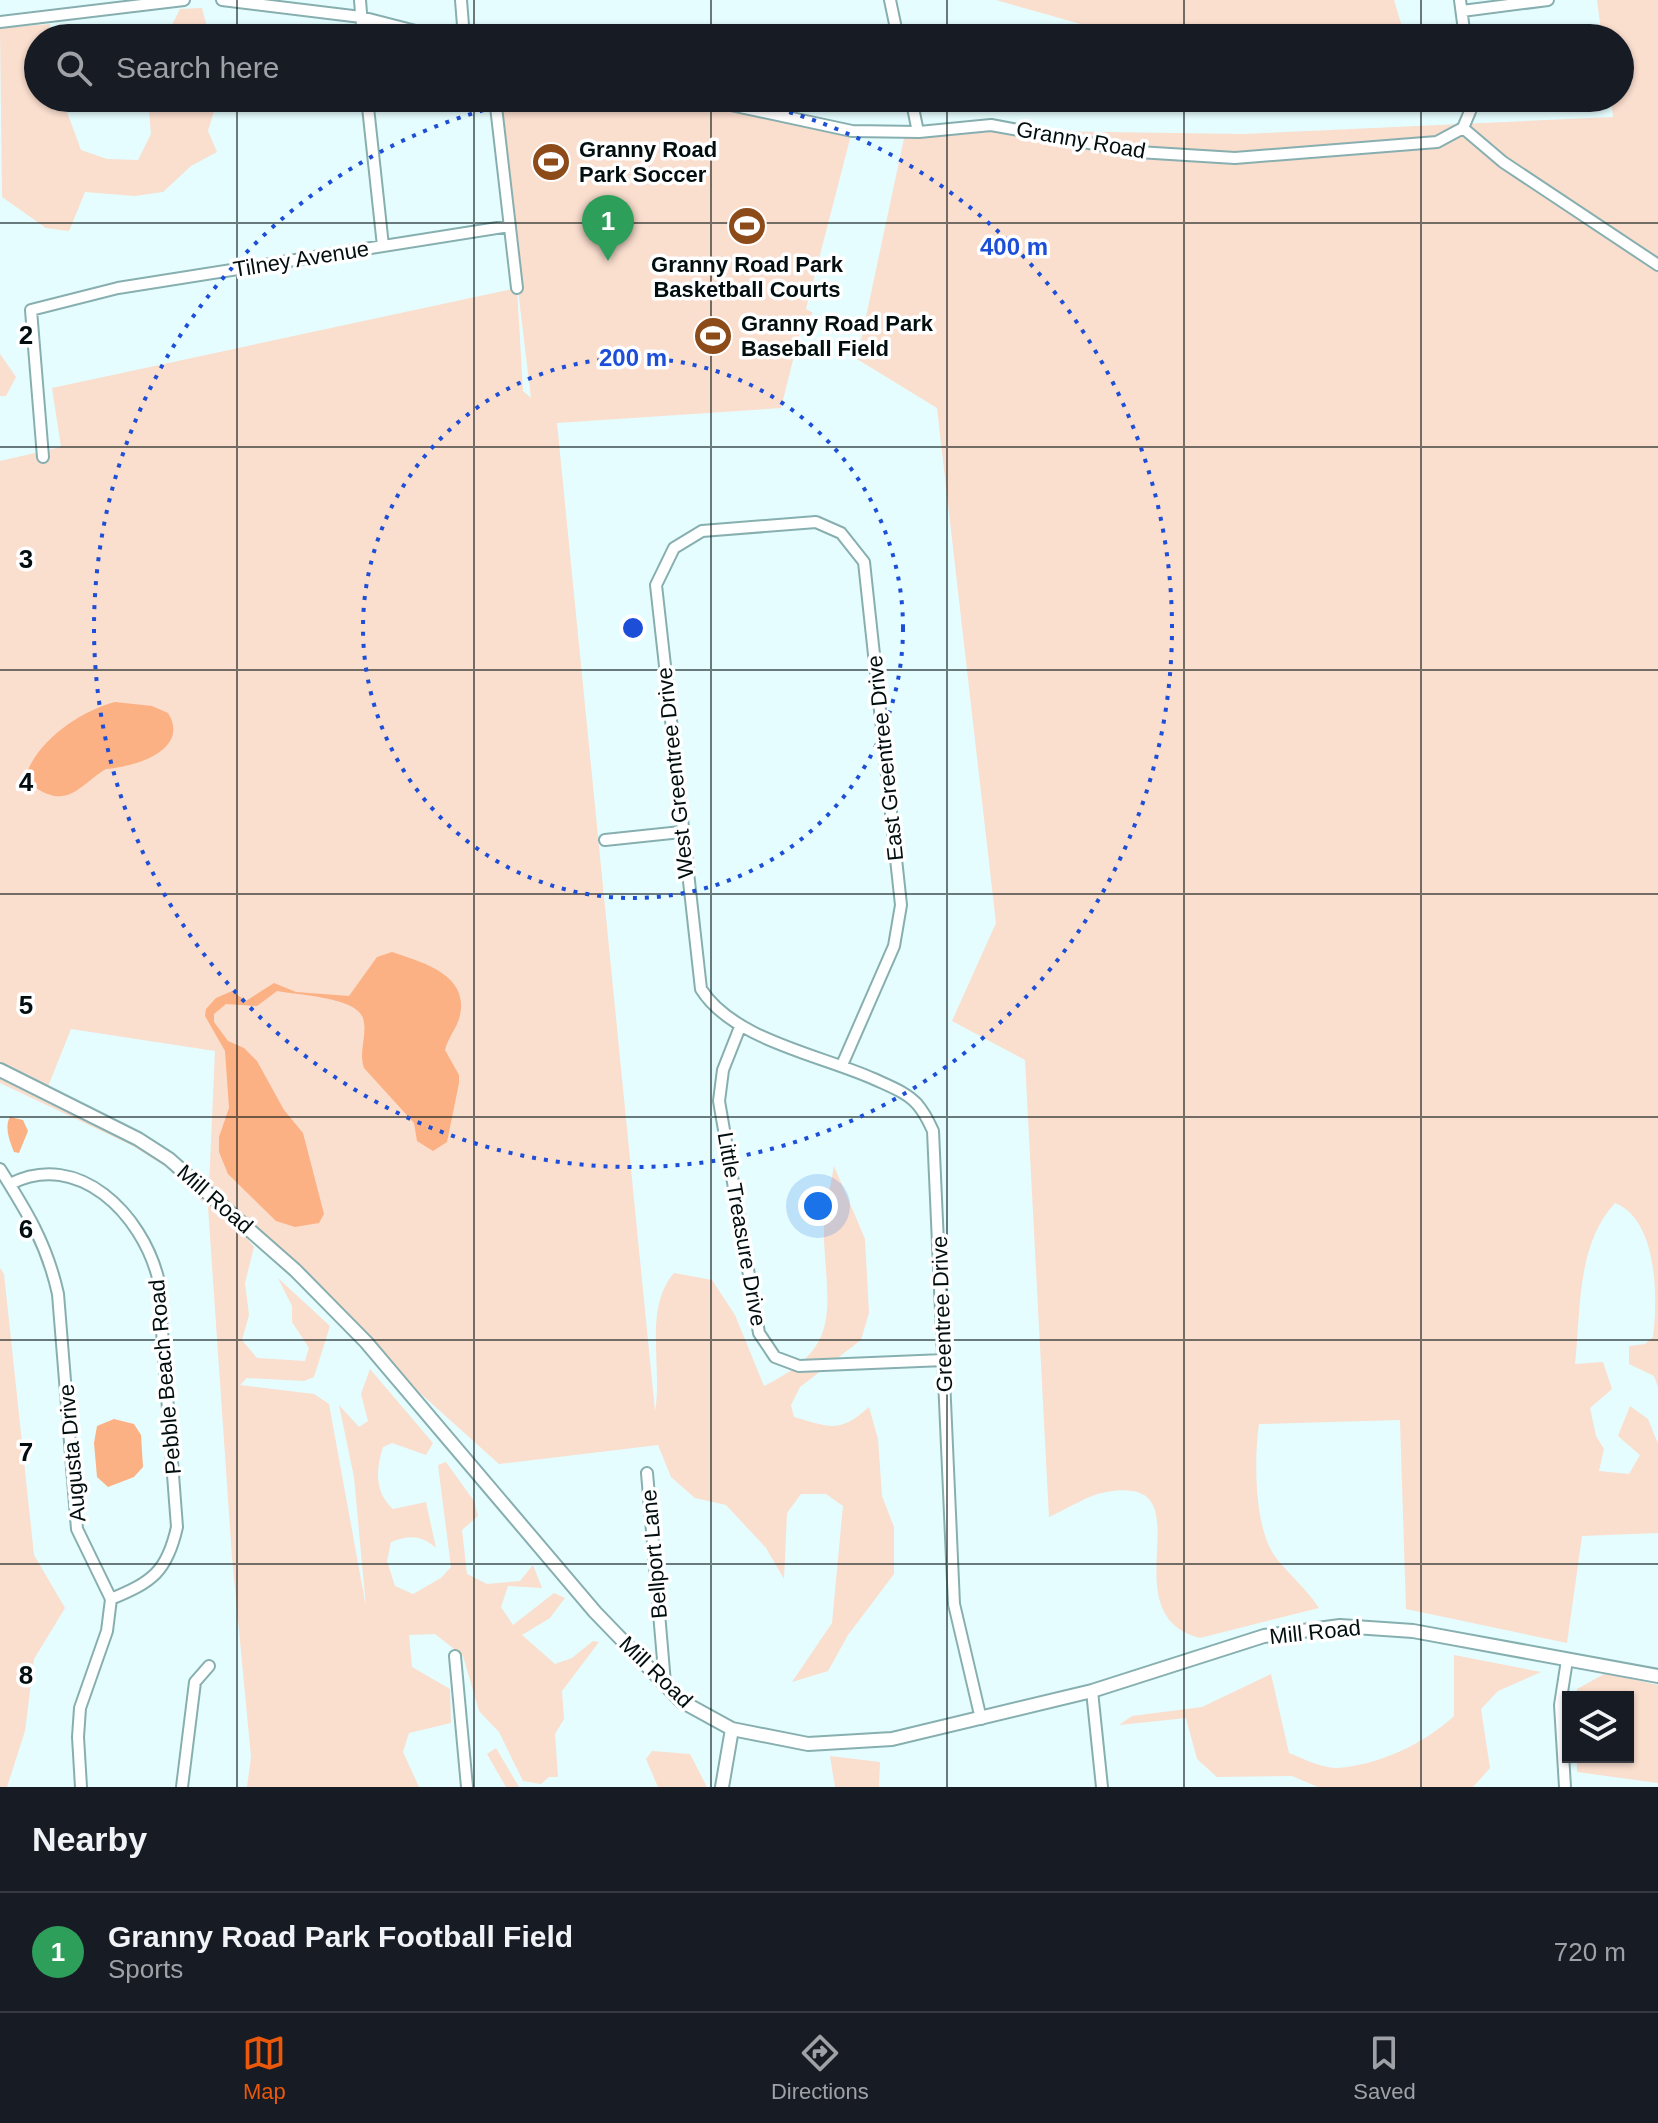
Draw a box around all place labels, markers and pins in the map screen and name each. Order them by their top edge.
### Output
place label: Granny Road Park Soccer [579,137,717,187]
sports icon: Granny Road Park Soccer [530,141,572,183]
pin: 1 [582,195,634,261]
sports icon: Granny Road Park Basketball Courts [726,205,768,247]
place label: Granny Road Park Basketball Courts [651,252,844,302]
place label: Granny Road Park Baseball Field [741,311,934,361]
sports icon: Granny Road Park Baseball Field [692,315,734,357]
centre of rings [619,614,647,642]

